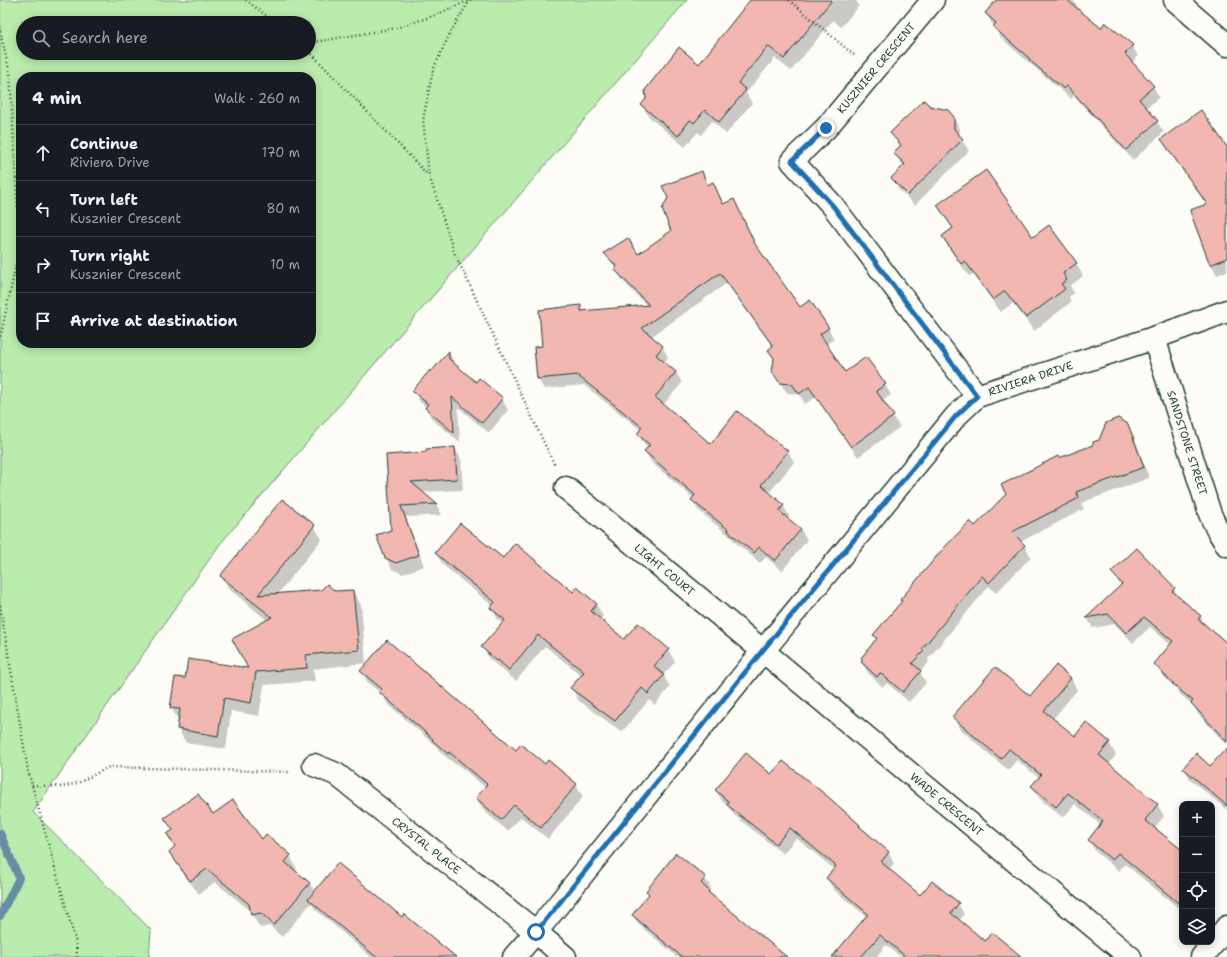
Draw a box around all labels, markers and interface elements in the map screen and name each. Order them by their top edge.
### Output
search box [16,16,316,60]
street label: KUSZNIER CRESCENT [834,19,919,117]
icon: search [30,27,52,49]
text: Search here [62,28,148,48]
text: 4 min [32,87,82,109]
text: Walk · 260 m [214,90,300,107]
route end [817,119,835,137]
text: Continue [70,134,138,154]
icon: ahead [32,142,54,164]
text: 170 m [262,144,300,161]
text: Riviera Drive [70,154,150,171]
text: Turn left [70,190,138,210]
icon: left [32,198,54,220]
text: 80 m [266,200,300,217]
text: Kusznier Crescent [70,210,181,227]
text: Turn right [70,246,150,266]
icon: right [32,254,54,276]
text: 10 m [270,256,300,273]
text: Kusznier Crescent [70,266,181,283]
icon: arrive [32,310,54,332]
text: Arrive at destination [70,311,238,331]
street label: RIVIERA DRIVE [986,358,1075,400]
street label: SANDSTONE STREET [1163,389,1211,497]
street label: LIGHT COURT [631,541,698,600]
street label: WADE CRESCENT [907,770,987,840]
map controls [1179,801,1215,945]
button: + [1179,801,1215,837]
street label: CRYSTAL PLACE [389,814,464,878]
button: − [1179,837,1215,873]
button: locate [1179,873,1215,909]
button: layers [1179,909,1215,945]
route start [527,923,545,941]

